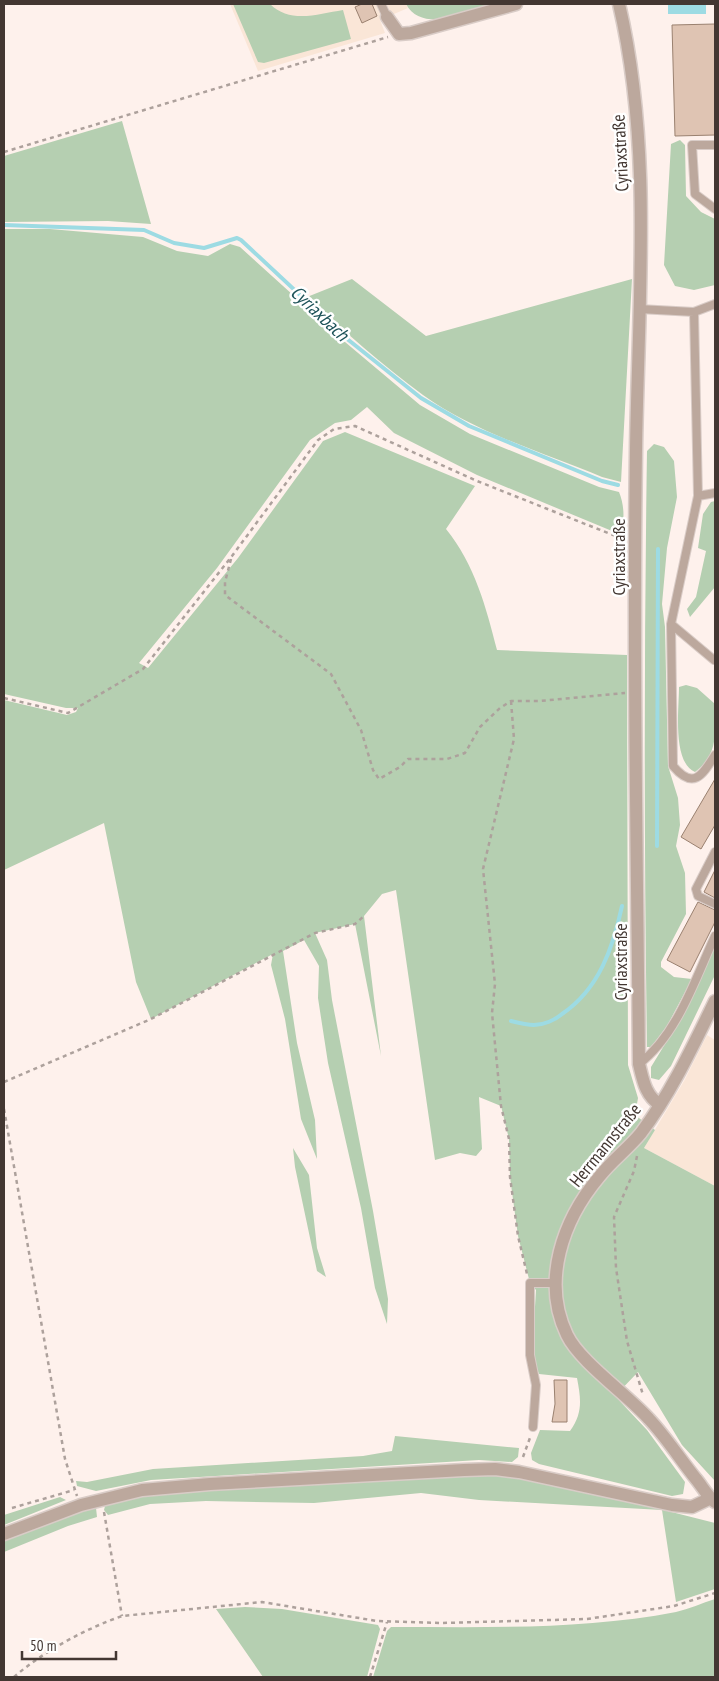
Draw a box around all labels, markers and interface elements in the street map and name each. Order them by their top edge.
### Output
street label: Cyriaxstraße [606,114,634,192]
water label: Cyriaxbach [286,280,355,347]
street label: Cyriaxstraße [607,518,630,596]
street label: Cyriaxstraße [609,923,632,1001]
street label: Herrmannstraße [564,1098,646,1192]
scale bar [22,1628,116,1660]
text: 50 m [30,1636,56,1655]

